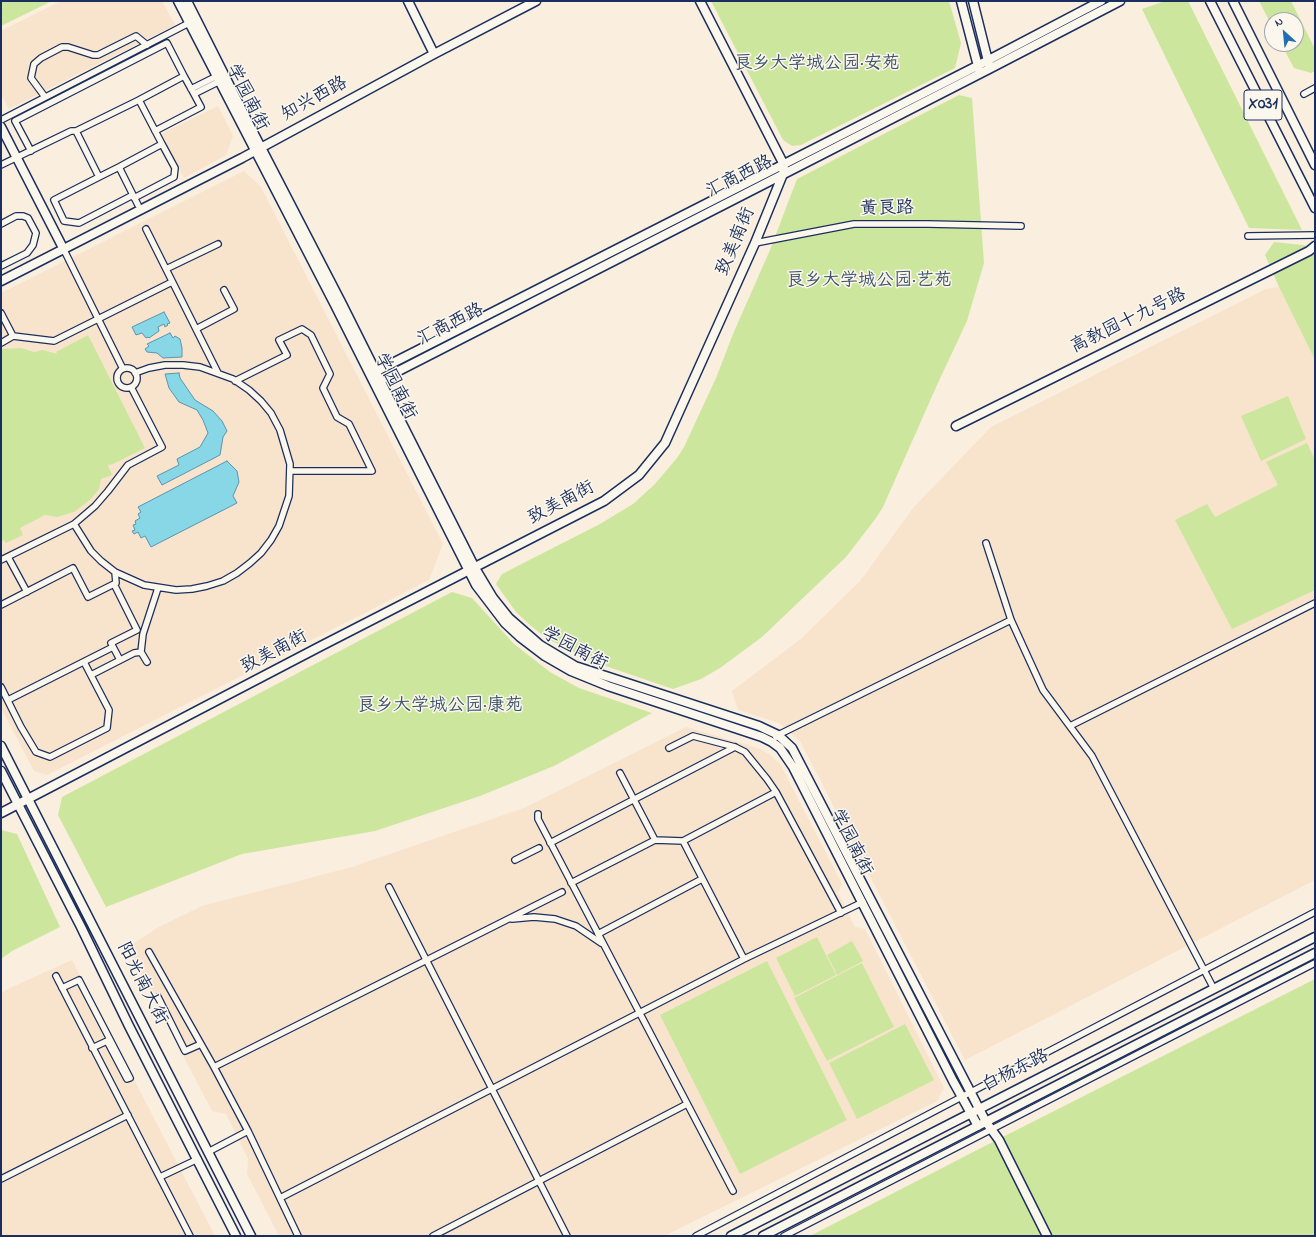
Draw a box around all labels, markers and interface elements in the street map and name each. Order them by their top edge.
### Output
north arrow [1264,12,1304,52]
text: N [1272,13,1286,31]
park label: 良乡大学城公园·安苑 [734,54,900,76]
street label: 学园南街 [220,61,272,135]
street label: 知兴西路 [278,73,352,127]
road number: X031 [1244,90,1282,120]
street label: 汇商西路 [703,152,777,204]
street label: 黄良路 [860,199,914,221]
street label: 致美南街 [713,205,761,279]
park label: 良乡大学城公园·艺苑 [786,271,952,293]
street label: 高教园十九号路 [1068,285,1190,359]
street label: 汇商西路 [414,300,488,352]
street label: 学园南街 [368,350,420,424]
street label: 致美南街 [525,478,599,530]
street label: 学园南街 [537,624,611,676]
street label: 致美南街 [238,627,312,679]
park label: 良乡大学城公园·康苑 [357,696,523,718]
street label: 学园南街 [824,806,876,880]
street label: 阳光南大街 [111,939,171,1029]
street label: 白杨东路 [979,1046,1053,1098]

